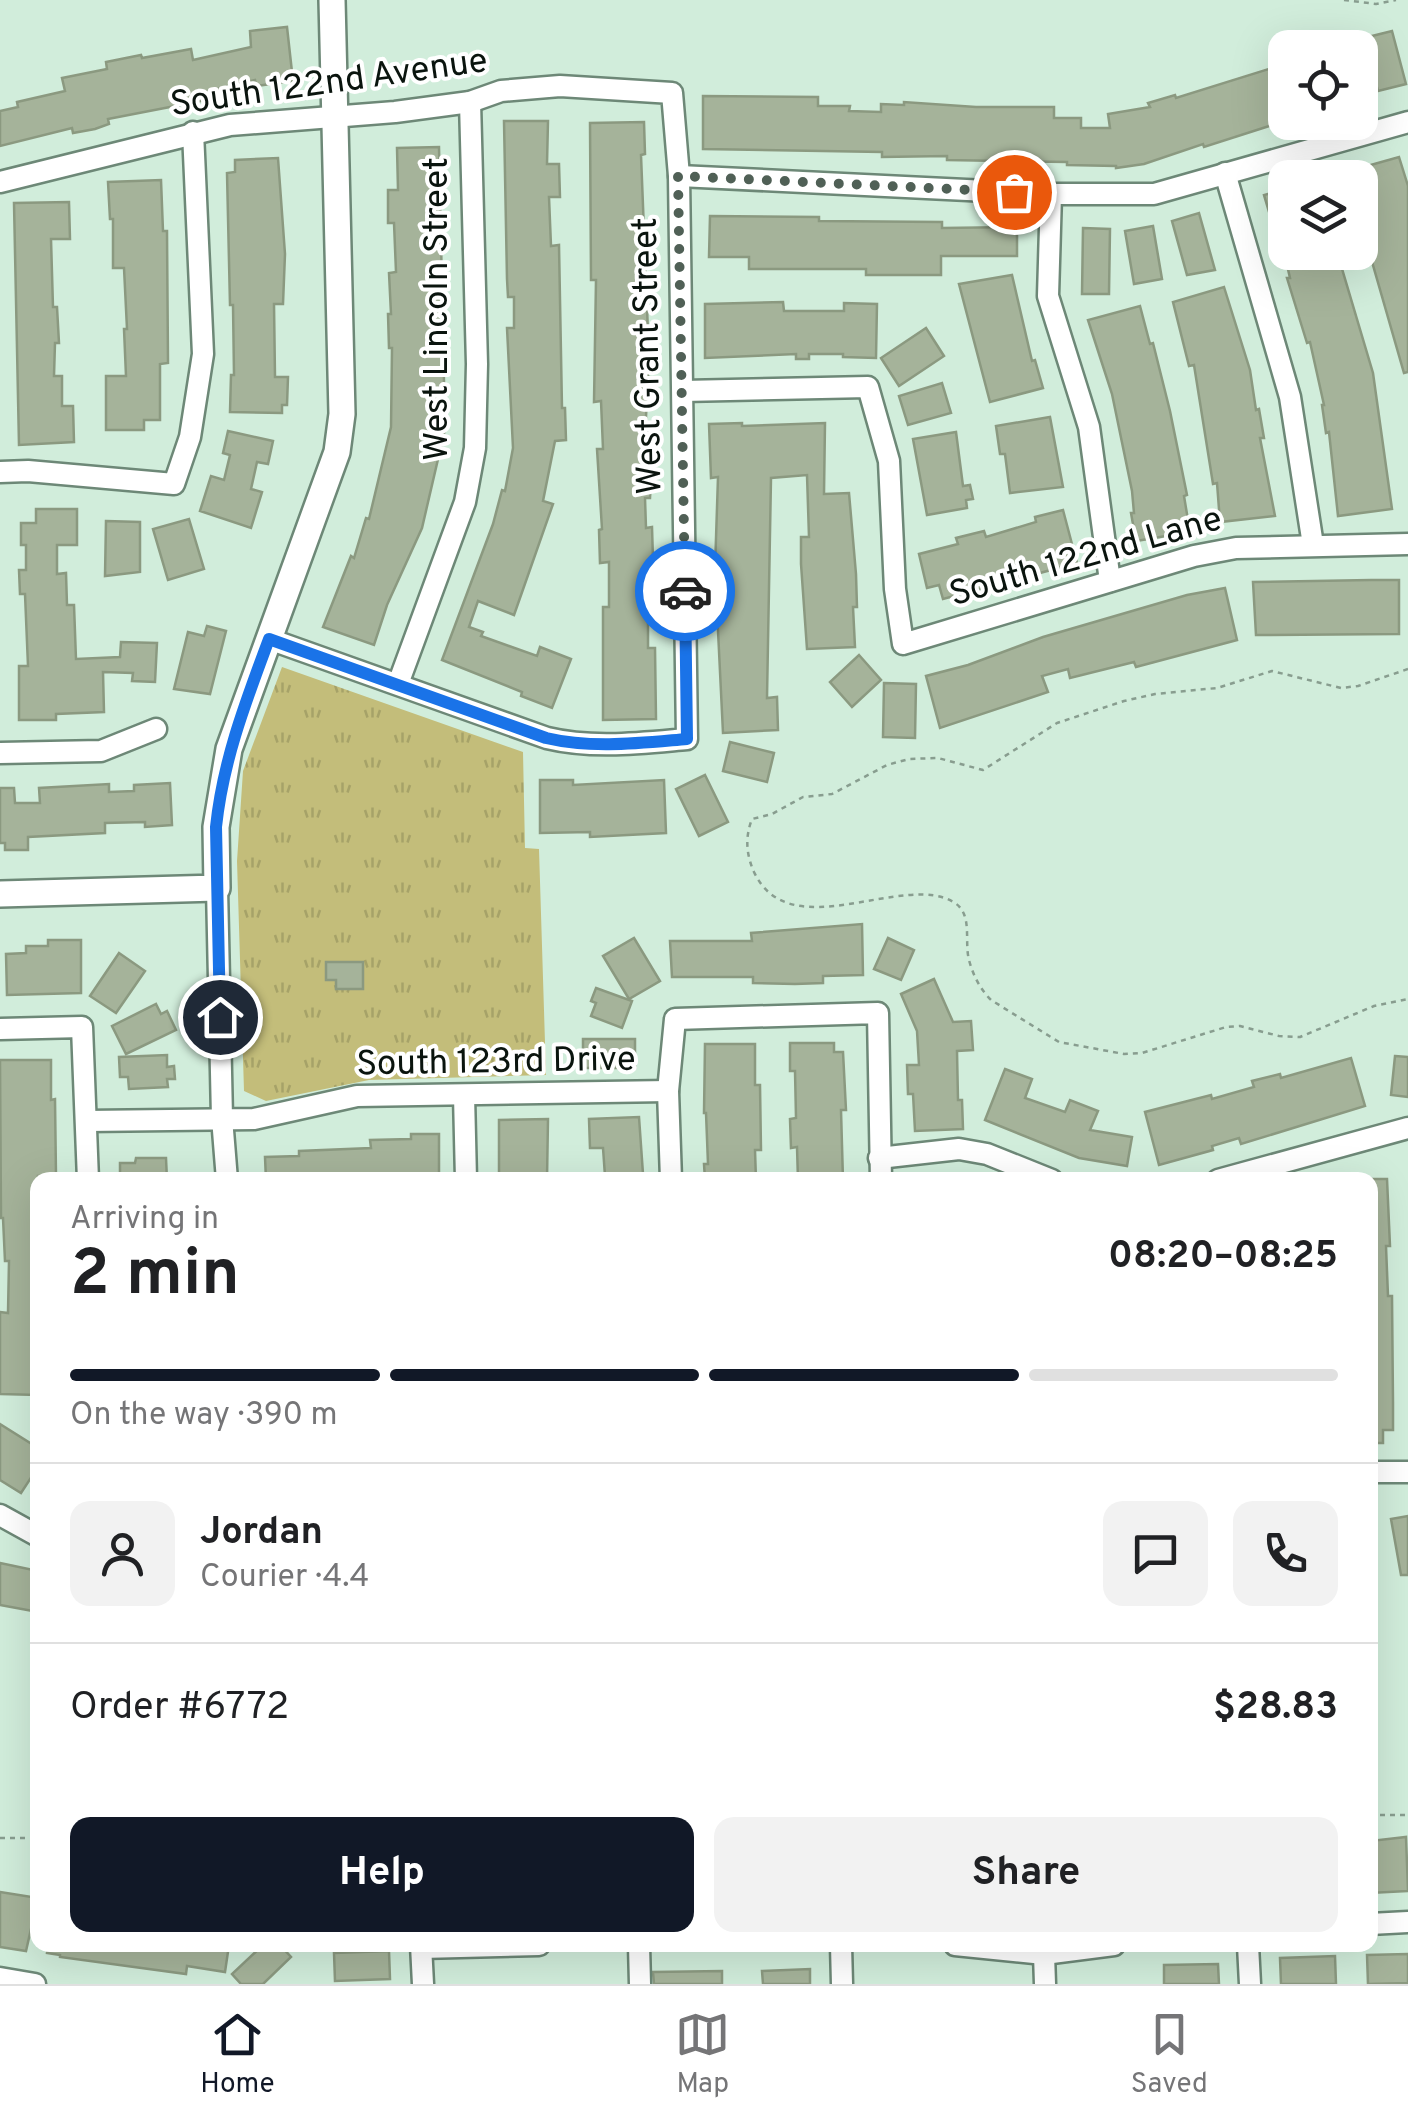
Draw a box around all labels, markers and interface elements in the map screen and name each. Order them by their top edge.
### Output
map controls [1268,30,1378,270]
button: locate [1268,30,1378,140]
street label: South 122nd Avenue [168,40,490,128]
pin [972,150,1057,235]
street label: West Lincoln Street [416,157,460,461]
button: layers [1268,160,1378,270]
icon: bag [987,165,1042,220]
street label: West Grant Street [625,217,673,495]
street label: South 122nd Lane [945,498,1227,618]
courier [635,541,735,641]
icon: car [658,564,713,619]
pin [178,975,263,1060]
icon: home [193,990,248,1045]
street label: South 123rd Drive [356,1039,636,1087]
text: Arriving in [70,1200,219,1240]
text: 08:20–08:25 [1108,1233,1338,1282]
text: 2 min [70,1236,240,1318]
text: On the way · 390 m [70,1396,338,1436]
button: person [70,1501,175,1606]
button: chat [1103,1501,1208,1606]
button: phone [1233,1501,1338,1606]
text: Jordan [200,1509,323,1558]
text: Courier · 4.4 [200,1558,369,1598]
text: Order #6772 [70,1684,289,1733]
text: $28.83 [1213,1684,1338,1733]
button: Help [70,1817,694,1932]
button: Share [714,1817,1338,1932]
tab: Home [200,2007,275,2103]
tab: Map [675,2007,730,2103]
tab: Saved [1131,2007,1208,2103]

